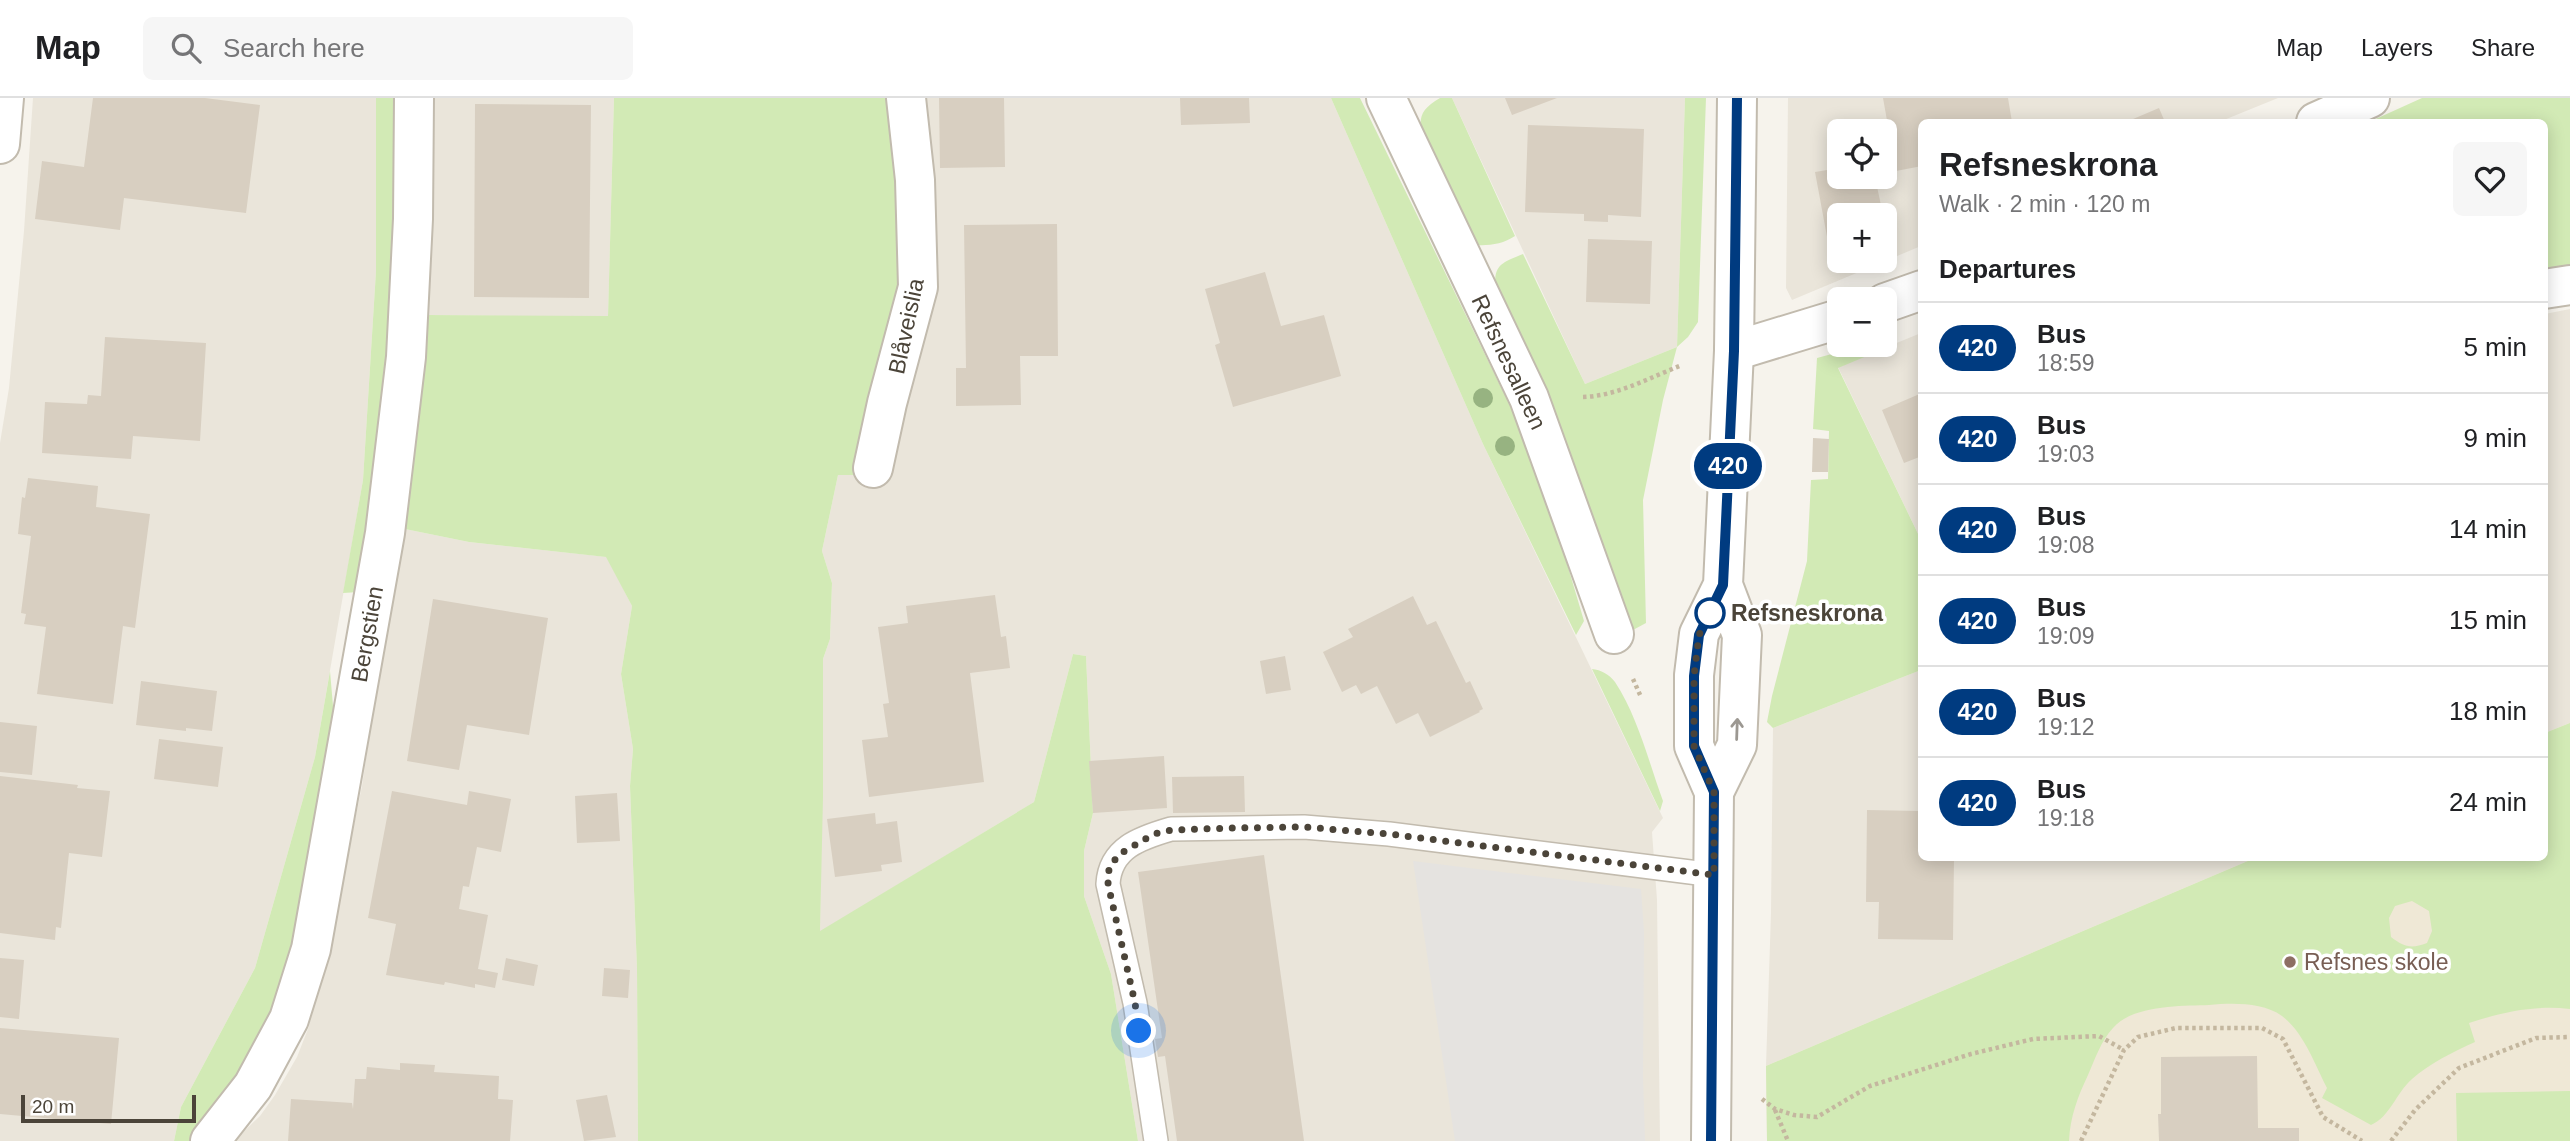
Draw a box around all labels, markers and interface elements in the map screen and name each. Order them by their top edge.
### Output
search box [143,17,633,80]
text: Map [35,29,101,66]
icon: search [167,29,205,67]
text: Search here [223,33,365,63]
text: Map [2276,34,2323,61]
text: Layers [2361,34,2433,61]
text: Share [2471,34,2535,61]
map controls [1827,119,1897,357]
button: locate [1827,119,1897,189]
button: heart [2453,142,2527,216]
text: Refsneskrona [1939,146,2157,183]
text: Walk · 2 min · 120 m [1939,191,2150,217]
button: + [1827,203,1897,273]
text: Departures [1939,254,2076,284]
street label: Blåveislia [883,276,929,376]
button: − [1827,287,1897,357]
street label: Refsnesalleen [1466,290,1552,434]
text: Bus [2037,319,2086,349]
text: 5 min [2463,332,2527,362]
text: 420 [1957,334,1998,361]
text: 18:59 [2037,350,2095,376]
text: Bus [2037,410,2086,440]
text: 9 min [2463,423,2527,453]
text: 420 [1957,425,1998,452]
text: 19:03 [2037,441,2095,467]
line badge: 420 [1688,443,1768,489]
text: 420 [1708,452,1748,479]
text: Bus [2037,501,2086,531]
text: 14 min [2449,514,2527,544]
text: 420 [1957,516,1998,543]
text: 19:08 [2037,532,2095,558]
street label: Bergstien [346,584,388,684]
text: Bus [2037,592,2086,622]
marker: Refsneskrona [1695,598,1725,628]
place label: Refsneskrona [1731,600,1883,626]
text: 15 min [2449,605,2527,635]
text: 420 [1957,607,1998,634]
text: 19:09 [2037,623,2095,649]
text: Bus [2037,683,2086,713]
text: 18 min [2449,696,2527,726]
text: 420 [1957,698,1998,725]
text: 19:12 [2037,714,2095,740]
one-way arrow [1731,718,1744,741]
text: Bus [2037,774,2086,804]
text: 24 min [2449,787,2527,817]
text: 420 [1957,789,1998,816]
text: 19:18 [2037,805,2095,831]
place label: Refsnes skole [2304,949,2448,975]
marker: Refsnes skole [2282,954,2298,970]
your location [1121,1013,1156,1048]
scale bar [21,1092,196,1124]
text: 20 m [32,1096,74,1117]

